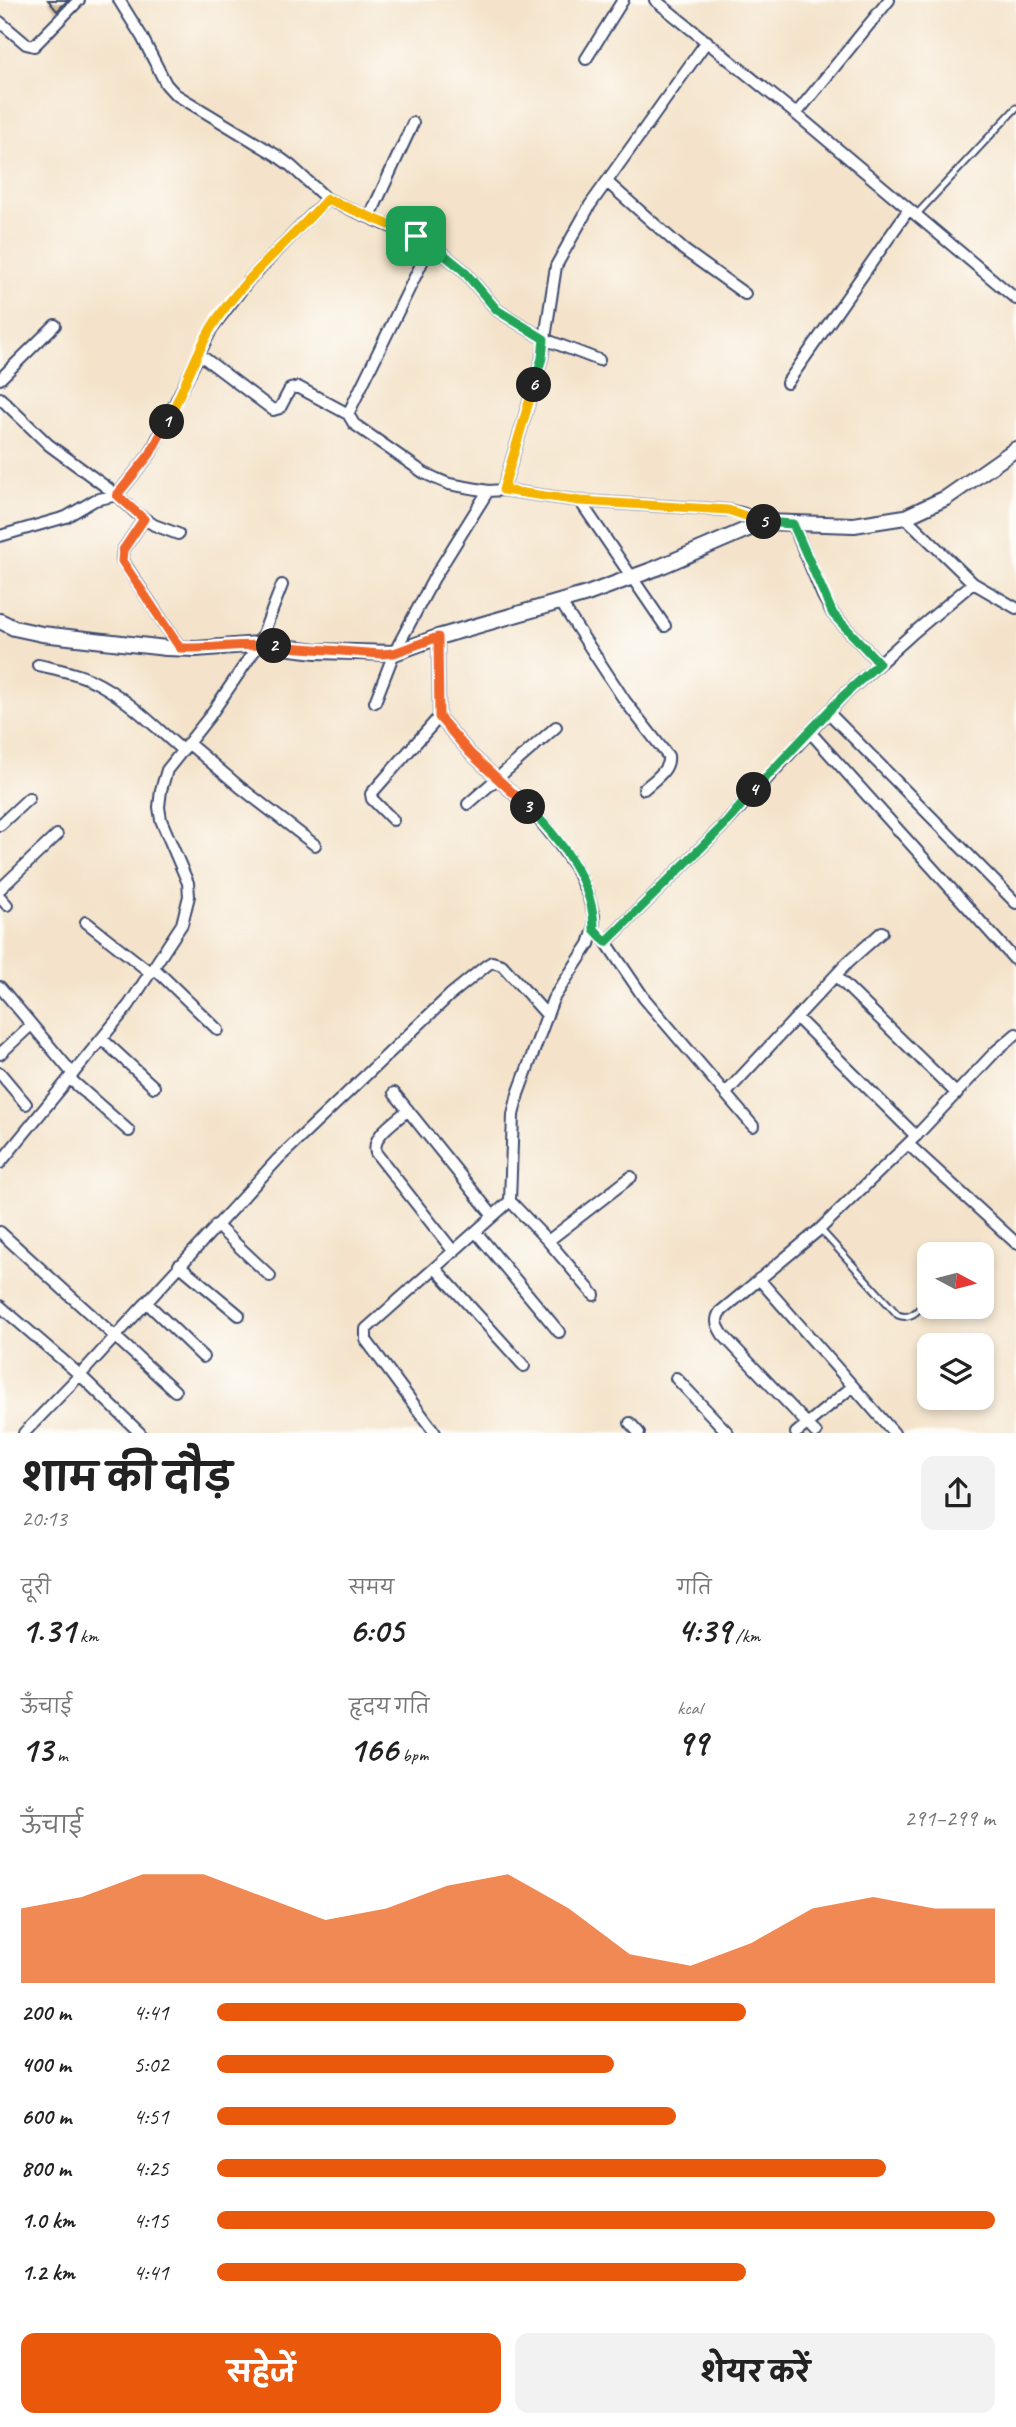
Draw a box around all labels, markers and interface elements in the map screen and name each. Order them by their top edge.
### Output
pin [386,206,446,266]
icon: arrive [397,217,435,255]
pin: 6 [516,368,552,402]
text: 6 [529,372,538,396]
pin: 1 [150,404,184,440]
text: 1 [162,409,171,433]
pin: 5 [746,504,782,540]
text: 5 [759,509,768,533]
pin: 2 [256,628,292,664]
text: 2 [269,633,278,657]
pin: 4 [736,772,772,808]
text: 4 [749,777,758,801]
pin: 3 [510,790,546,824]
text: 3 [523,794,532,818]
north arrow [917,1242,994,1320]
map controls [917,1242,994,1410]
button: layers [917,1333,994,1410]
text: शाम की दौड़ [21,1454,232,1501]
button: share [921,1456,995,1530]
text: 20:13 [21,1504,67,1533]
text: दूरी [21,1576,51,1600]
text: समय [349,1576,394,1600]
text: गति [677,1576,712,1600]
text: 1.31 [21,1608,75,1653]
text: 6:05 [349,1608,403,1653]
text: 4:39 [677,1608,731,1653]
text: km [75,1624,98,1648]
text: /km [731,1624,760,1648]
text: ऊँचाई [21,1695,72,1719]
text: हृदय गति [349,1695,429,1719]
text: kcal [677,1696,702,1720]
text: 99 [677,1720,708,1765]
text: 13 [21,1727,53,1772]
text: 166 [349,1727,398,1772]
text: m [53,1743,68,1767]
text: bpm [398,1743,428,1767]
text: 291–299 m [904,1804,995,1833]
text: ऊँचाई [21,1811,83,1840]
text: 200 m [21,1998,71,2027]
text: 4:41 [133,1998,169,2027]
text: 400 m [21,2050,71,2079]
text: 5:02 [133,2050,169,2079]
text: 600 m [21,2102,71,2131]
text: 4:51 [133,2102,169,2131]
text: 800 m [21,2154,71,2183]
text: 4:25 [133,2154,169,2183]
text: 1.0 km [21,2206,75,2235]
text: 4:15 [133,2206,169,2235]
text: 1.2 km [21,2258,75,2287]
text: 4:41 [133,2258,169,2287]
button: सहेजें [21,2333,501,2413]
button: शेयर करें [515,2333,995,2413]

